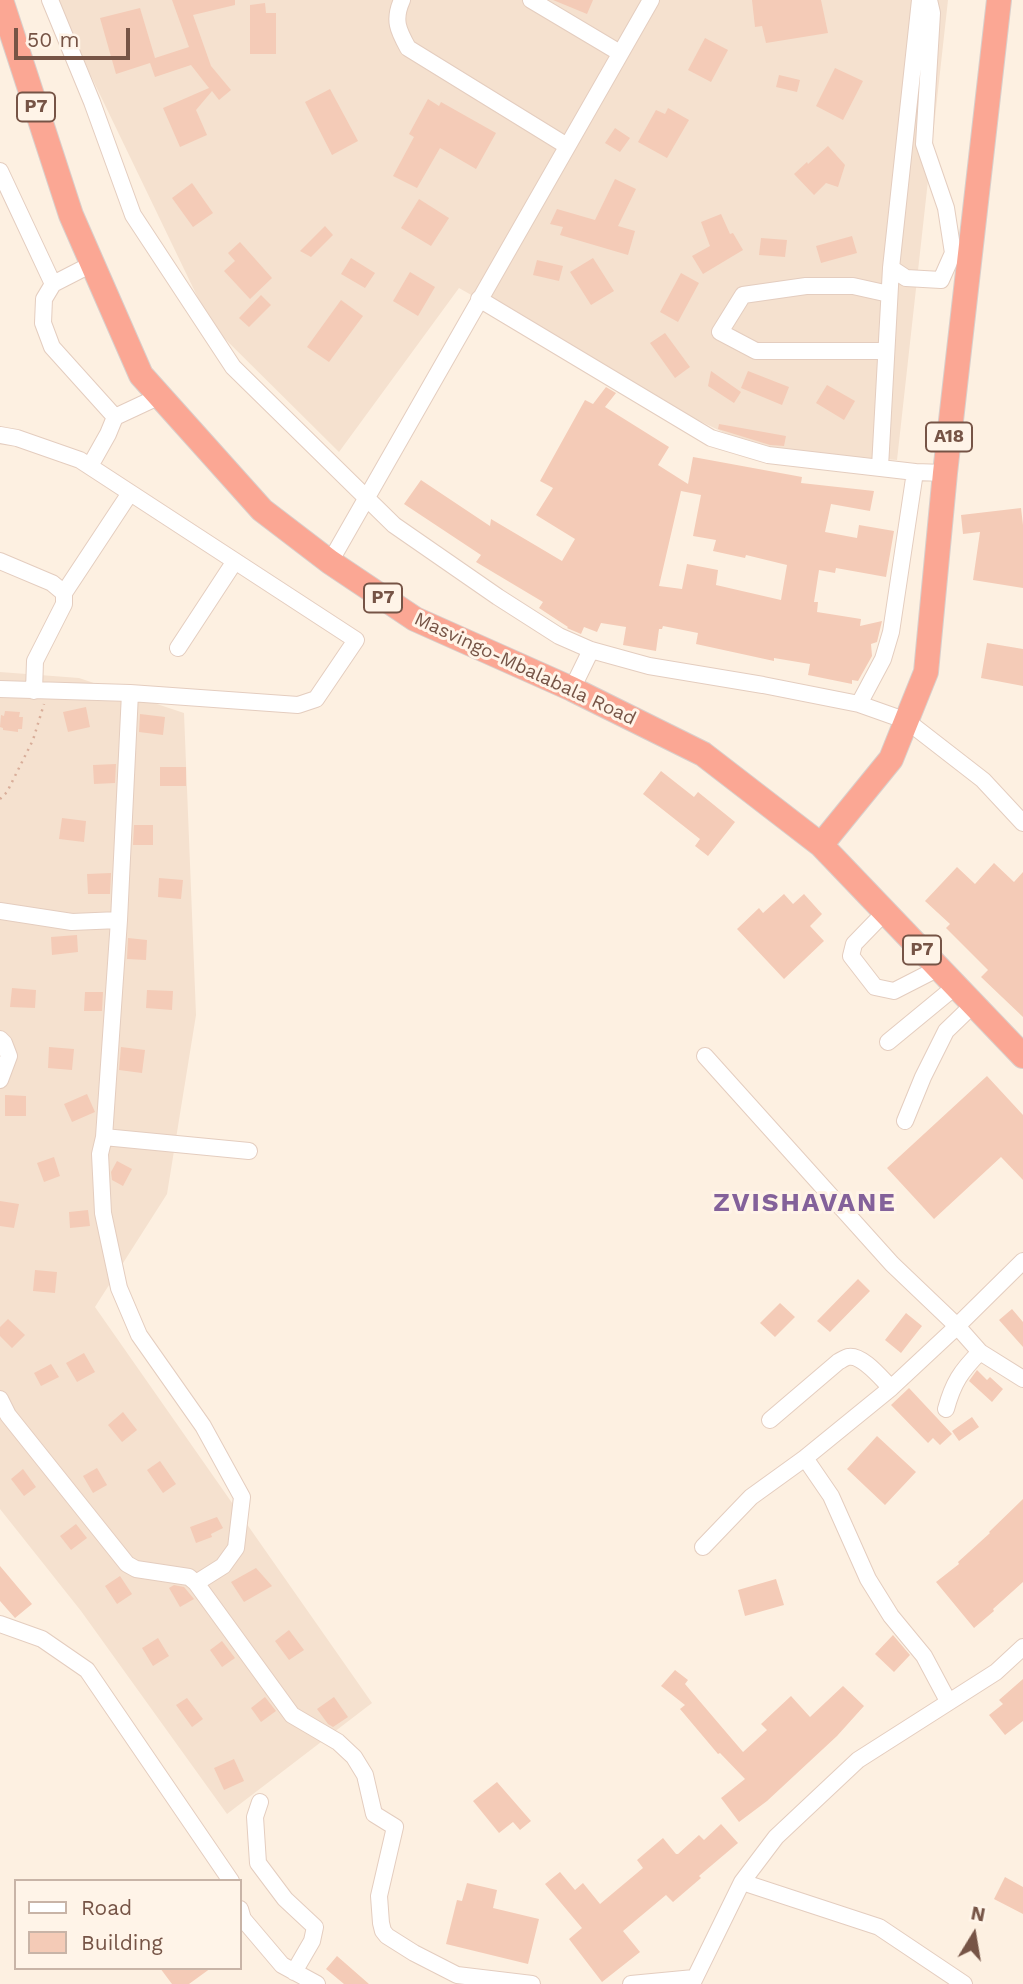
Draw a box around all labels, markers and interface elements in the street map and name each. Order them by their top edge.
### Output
scale bar [18,14,133,58]
text: 50 m [27,27,79,52]
road number: P7 [17,92,55,122]
road number: A18 [926,422,972,452]
road number: P7 [364,584,402,612]
street label: Masvingo-Mbalabala Road [411,608,639,730]
road number: P7 [903,936,941,965]
district label: ZVISHAVANE [715,1187,895,1219]
legend [14,1879,242,1970]
text: Road [81,1895,132,1920]
north arrow [939,1900,1009,1970]
text: N [969,1901,987,1927]
text: Building [81,1930,163,1955]

